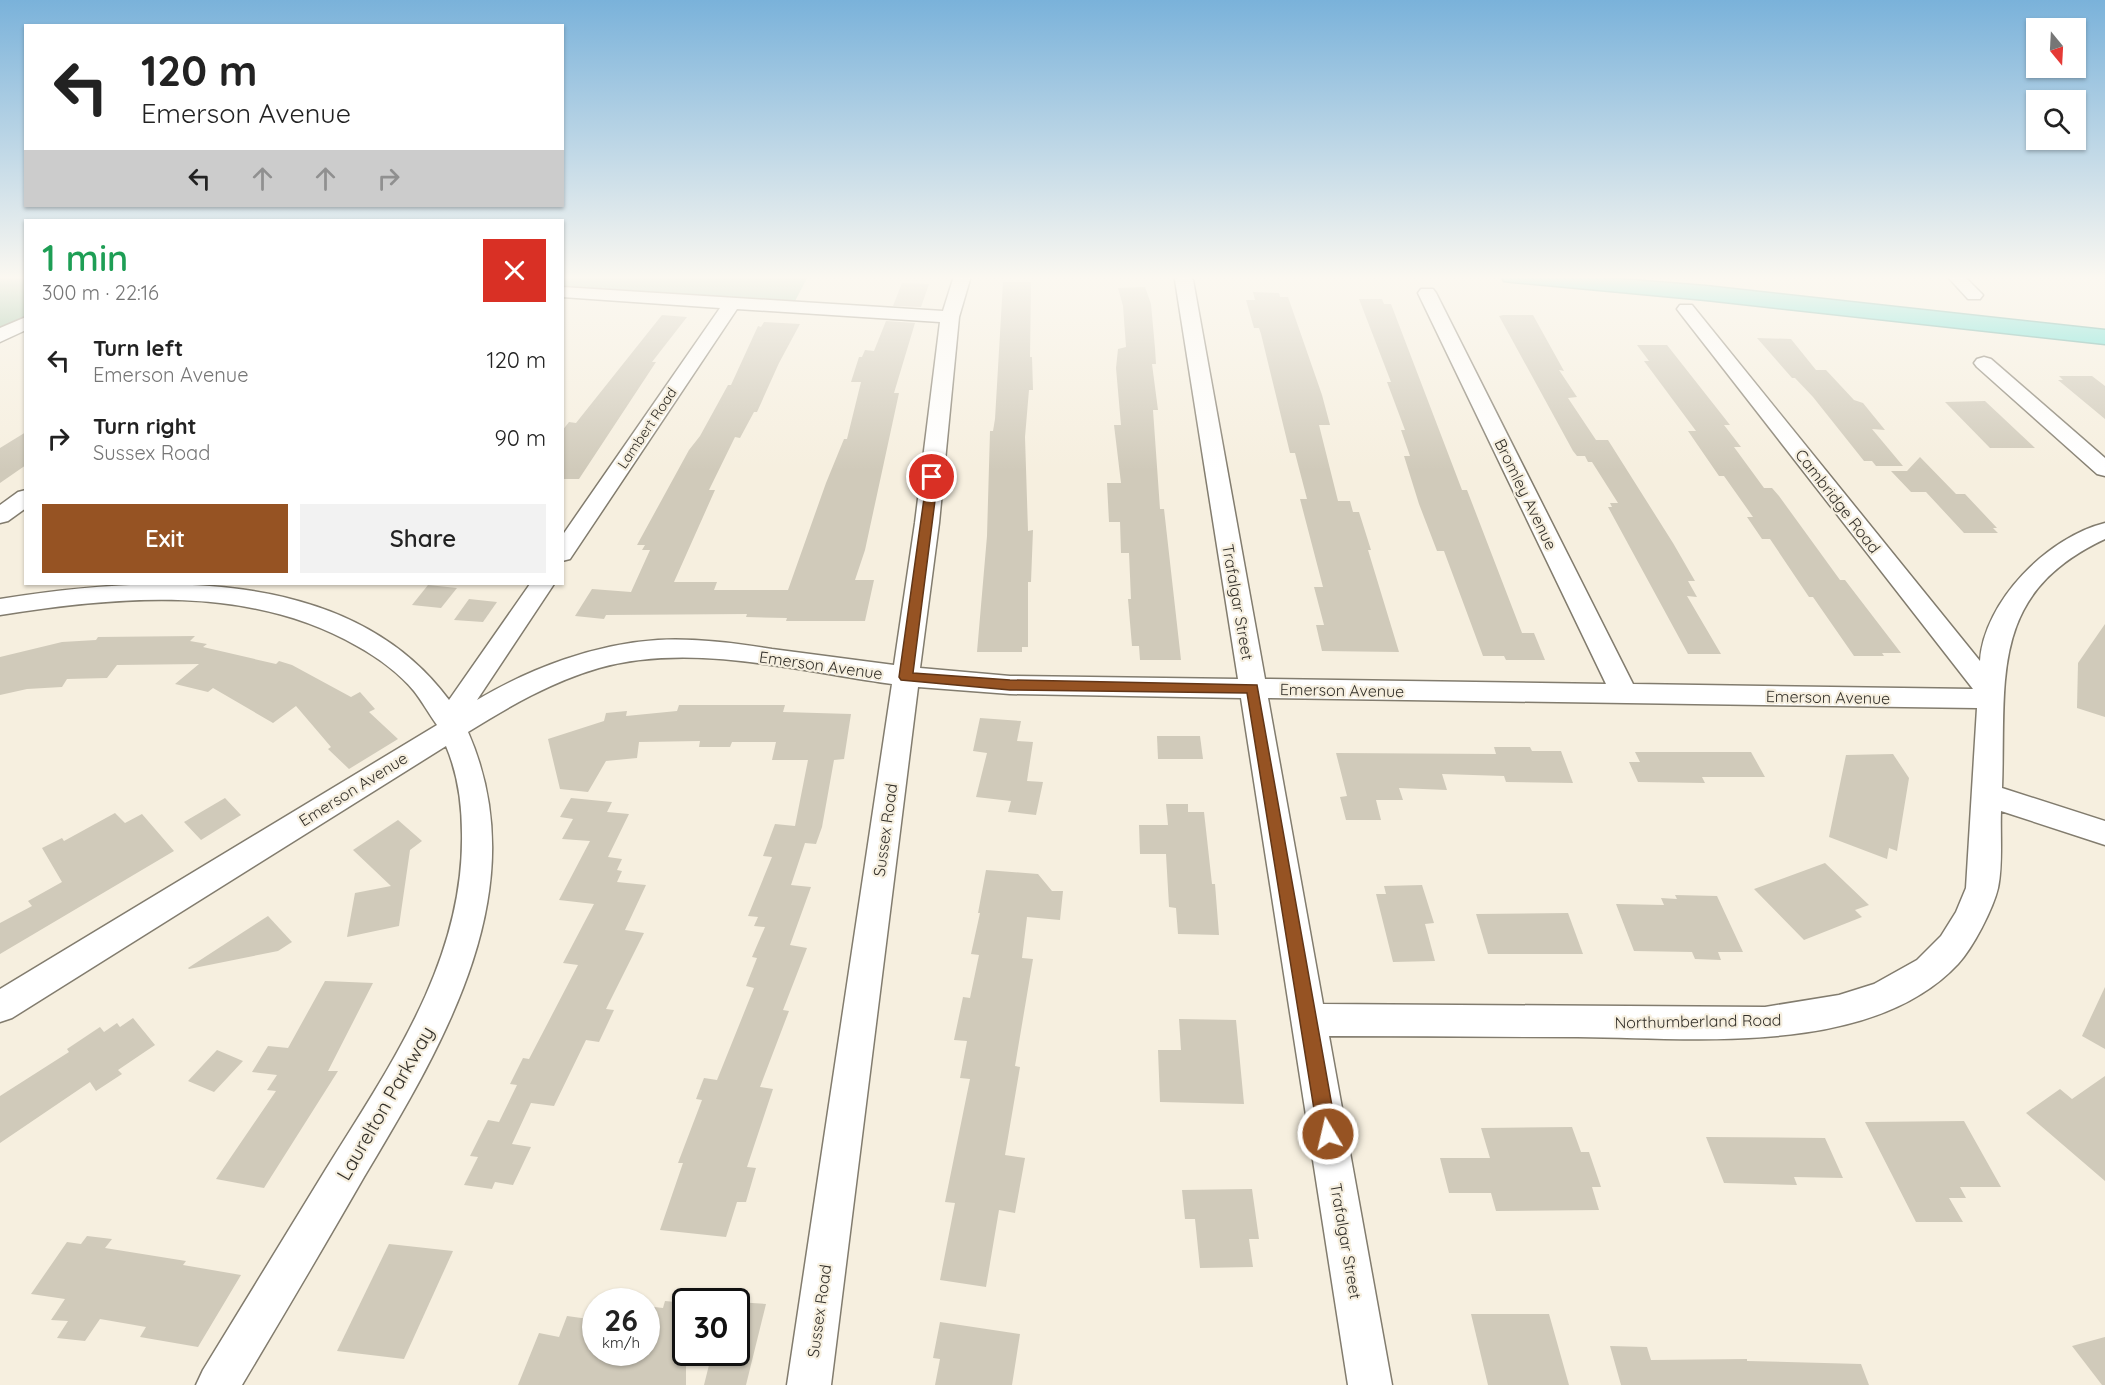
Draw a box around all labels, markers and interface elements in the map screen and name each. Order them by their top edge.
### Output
north arrow [2026,18,2086,78]
map controls [2026,18,2086,150]
text: 120 m [141,44,258,97]
icon: left [42,48,120,126]
button: search [2026,90,2086,150]
text: Emerson Avenue [141,96,351,130]
icon: left [183,162,216,195]
icon: ahead [246,162,279,195]
icon: ahead [309,162,342,195]
icon: right [372,162,405,195]
text: 1 min [42,235,128,280]
button: close [483,239,546,302]
text: 300 m · 22:16 [42,280,159,305]
text: Turn left [93,334,183,362]
icon: left [42,344,75,377]
text: 120 m [487,346,546,374]
text: Emerson Avenue [93,362,248,387]
street label: Lambert Road [613,384,681,472]
text: Turn right [93,412,197,440]
icon: right [42,422,75,455]
text: 90 m [495,424,546,452]
street label: Bromley Avenue [1490,435,1562,553]
text: Sussex Road [93,440,210,465]
street label: Cambridge Road [1791,445,1885,557]
pin [906,451,957,502]
icon: arrive [915,460,948,493]
button: Exit [42,504,288,573]
button: Share [300,504,546,573]
street label: Trafalgar Street [1218,543,1258,661]
street label: Emerson Avenue [758,646,884,684]
street label: Emerson Avenue [1280,679,1404,701]
street label: Emerson Avenue [1766,686,1890,708]
street label: Emerson Avenue [295,748,411,830]
street label: Sussex Road [869,782,901,878]
street label: Northumberland Road [1614,1010,1782,1032]
street label: Laurelton Parkway [331,1022,439,1184]
position arrow [1296,1102,1360,1166]
street label: Trafalgar Street [1326,1182,1366,1300]
street label: Sussex Road [803,1263,835,1359]
speed limit sign: 30 [672,1288,750,1366]
text: 26 [604,1301,638,1339]
text: km/h [602,1333,640,1352]

